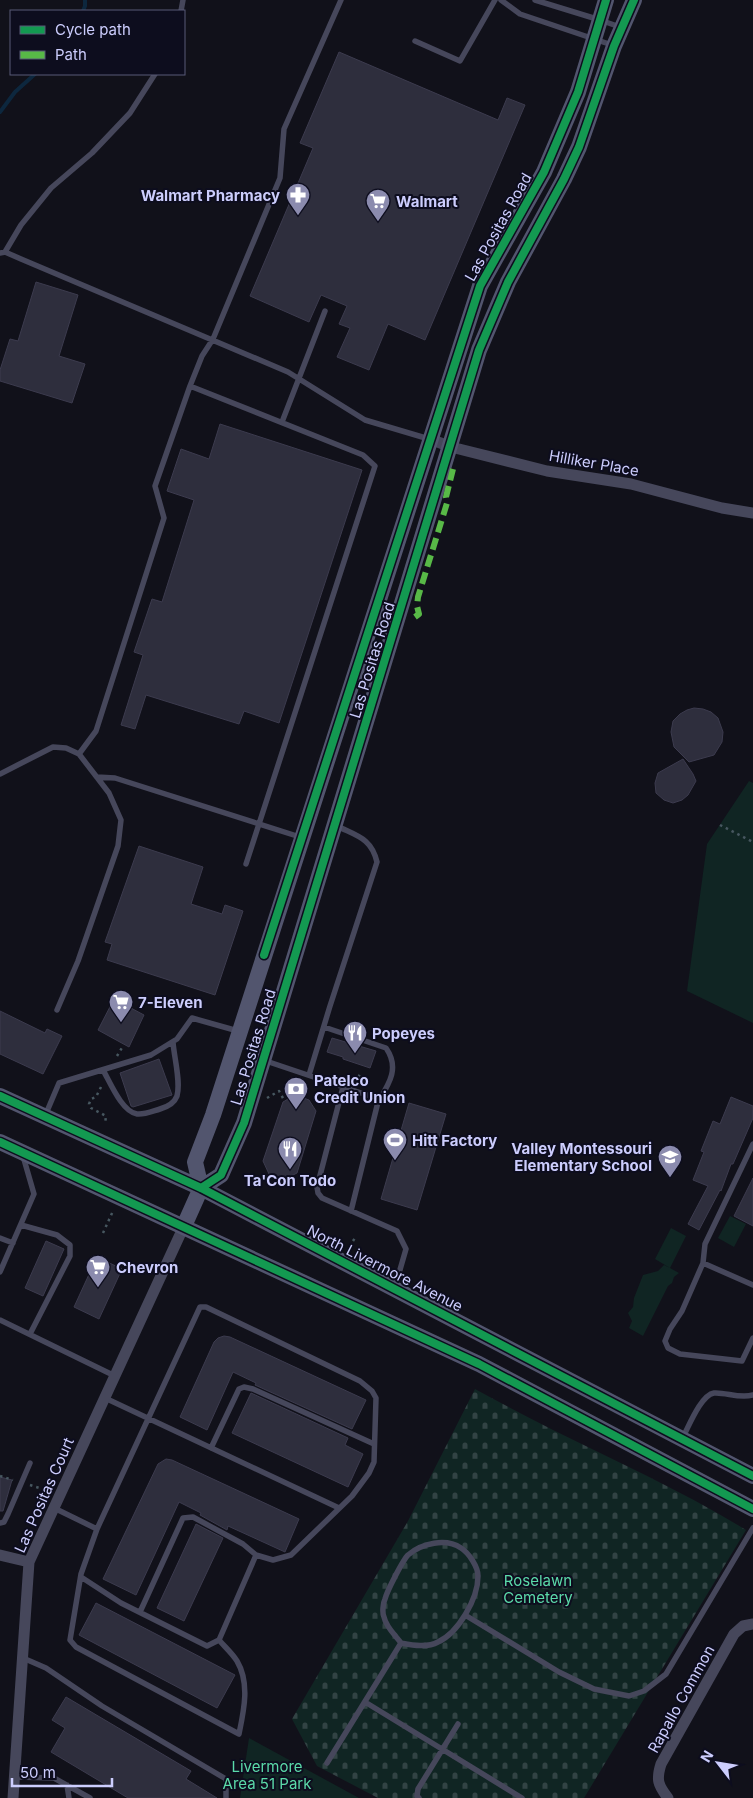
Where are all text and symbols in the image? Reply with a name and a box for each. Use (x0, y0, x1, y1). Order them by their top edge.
legend (10, 10, 185, 75)
text: Cycle path (55, 20, 131, 39)
text: Path (55, 45, 87, 64)
street label: Las Positas Road (460, 170, 536, 284)
pharmacy icon: Walmart Pharmacy (285, 182, 311, 216)
place label: Walmart Pharmacy (141, 186, 280, 205)
supermarket icon: Walmart (365, 188, 391, 222)
place label: Walmart (396, 192, 458, 211)
street label: Hilliker Place (547, 446, 641, 480)
street label: Las Positas Road (345, 599, 399, 721)
street label: Las Positas Road (226, 986, 280, 1108)
supermarket icon: 7-Eleven (108, 989, 134, 1023)
place label: 7-Eleven (138, 993, 203, 1012)
restaurant icon: Popeyes (342, 1020, 368, 1054)
place label: Popeyes (372, 1024, 435, 1043)
place label: Patelco Credit Union (314, 1071, 405, 1107)
bank icon: Patelco Credit Union (283, 1076, 309, 1110)
sports icon: Hitt Factory (382, 1127, 408, 1161)
place label: Hitt Factory (412, 1131, 497, 1150)
restaurant icon: Ta'Con Todo (277, 1136, 303, 1170)
place label: Valley Montessouri Elementary School (511, 1139, 652, 1175)
school or university icon: Valley Montessouri Elementary School (657, 1144, 683, 1178)
place label: Ta'Con Todo (244, 1171, 336, 1190)
street label: North Livermore Avenue (304, 1220, 466, 1316)
supermarket icon: Chevron (85, 1254, 111, 1288)
place label: Chevron (116, 1258, 178, 1277)
street label: Las Positas Court (10, 1434, 78, 1556)
park label: Roselawn Cemetery (503, 1571, 573, 1607)
street label: Rapallo Common (644, 1642, 718, 1756)
north arrow (693, 1738, 743, 1788)
text: N (696, 1747, 716, 1765)
scale bar (12, 1756, 112, 1788)
park label: Livermore Area 51 Park (223, 1757, 312, 1793)
text: 50 m (20, 1763, 56, 1782)

